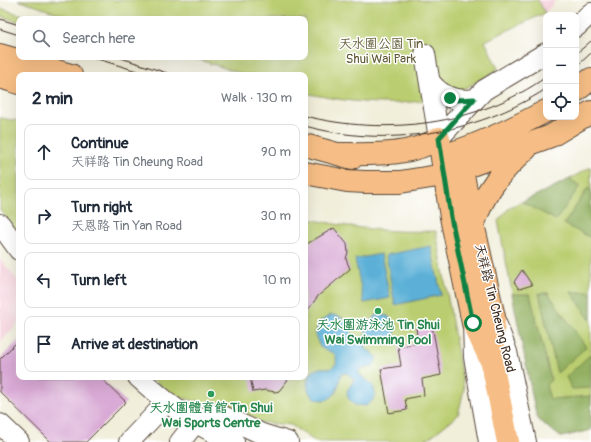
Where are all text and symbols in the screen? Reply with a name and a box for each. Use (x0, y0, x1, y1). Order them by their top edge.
map controls (543, 12, 579, 120)
button: + (543, 12, 579, 48)
search box (16, 16, 308, 60)
icon: search (30, 27, 52, 49)
text: Search here (62, 29, 135, 48)
park label: 天水圍公園 Tin Shui Wai Park (339, 36, 423, 67)
button: − (543, 48, 579, 84)
button: locate (543, 84, 579, 120)
text: 2 min (32, 88, 73, 109)
route end (441, 89, 459, 107)
text: Walk · 130 m (221, 90, 292, 106)
text: Continue (71, 134, 129, 153)
icon: ahead (33, 141, 55, 163)
text: 90 m (261, 144, 291, 160)
text: 天祥路 Tin Cheung Road (71, 154, 203, 170)
text: Turn right (71, 198, 132, 217)
icon: right (33, 205, 55, 227)
text: 30 m (261, 208, 291, 224)
text: 天恩路 Tin Yan Road (71, 218, 182, 234)
street label: 天祥路 Tin Cheung Road (471, 242, 519, 374)
icon: left (33, 269, 55, 291)
text: Turn left (71, 271, 127, 290)
text: 10 m (263, 272, 291, 288)
marker: 天水圍游泳池 Tin Shui Wai Swimming Pool (373, 306, 383, 316)
route start (464, 314, 482, 332)
place label: 天水圍游泳池 Tin Shui Wai Swimming Pool (317, 317, 440, 348)
icon: arrive (33, 333, 55, 355)
text: Arrive at destination (71, 335, 198, 354)
marker: 天水圍體育館 Tin Shui Wai Sports Centre (206, 389, 216, 399)
place label: 天水圍體育館 Tin Shui Wai Sports Centre (150, 400, 273, 431)

